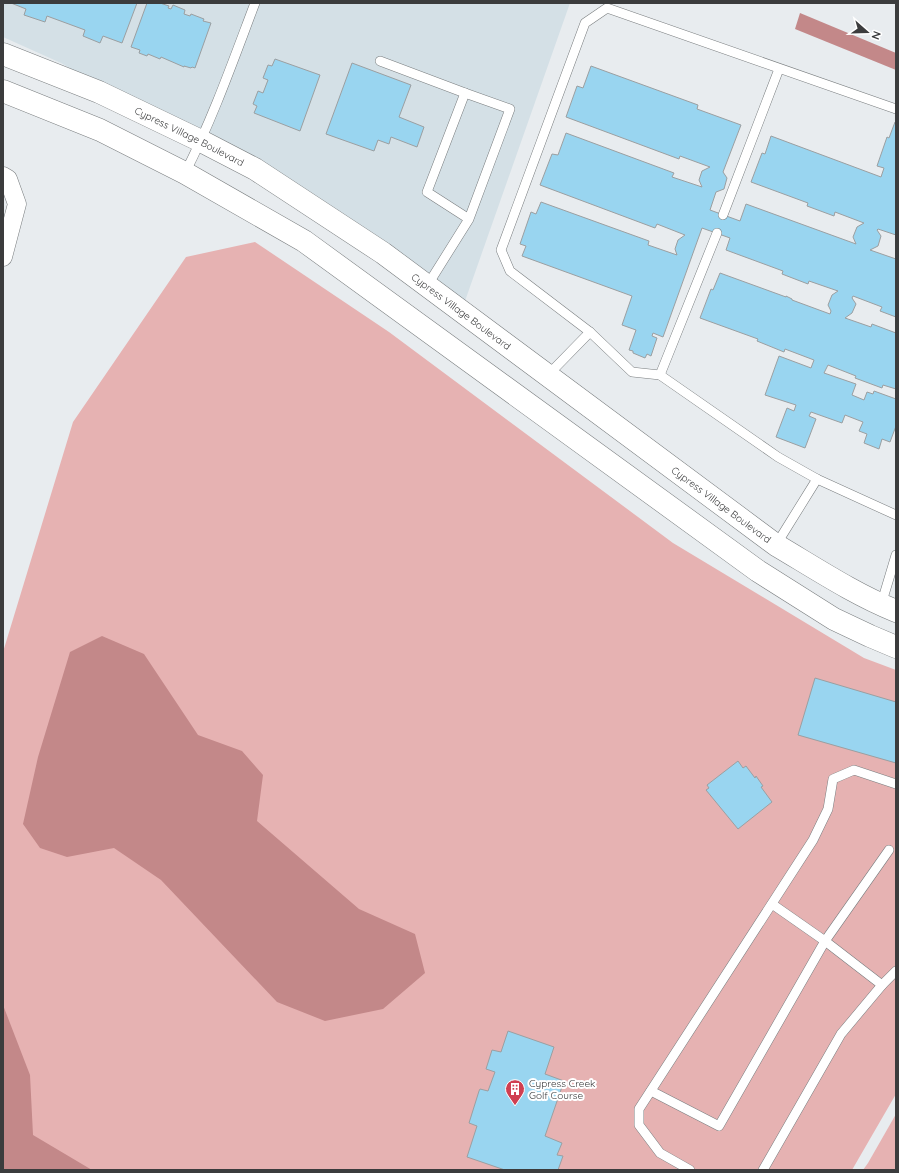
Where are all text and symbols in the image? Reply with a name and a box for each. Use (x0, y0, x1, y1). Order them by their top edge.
north arrow (847, 12, 887, 52)
text: N (868, 29, 884, 42)
street label: Cypress Village Boulevard (133, 104, 247, 169)
street label: Cypress Village Boulevard (409, 270, 514, 352)
street label: Cypress Village Boulevard (669, 463, 774, 546)
place label: Cypress Creek Golf Course (529, 1077, 595, 1102)
building icon: Cypress Creek Golf Course (504, 1078, 526, 1106)

